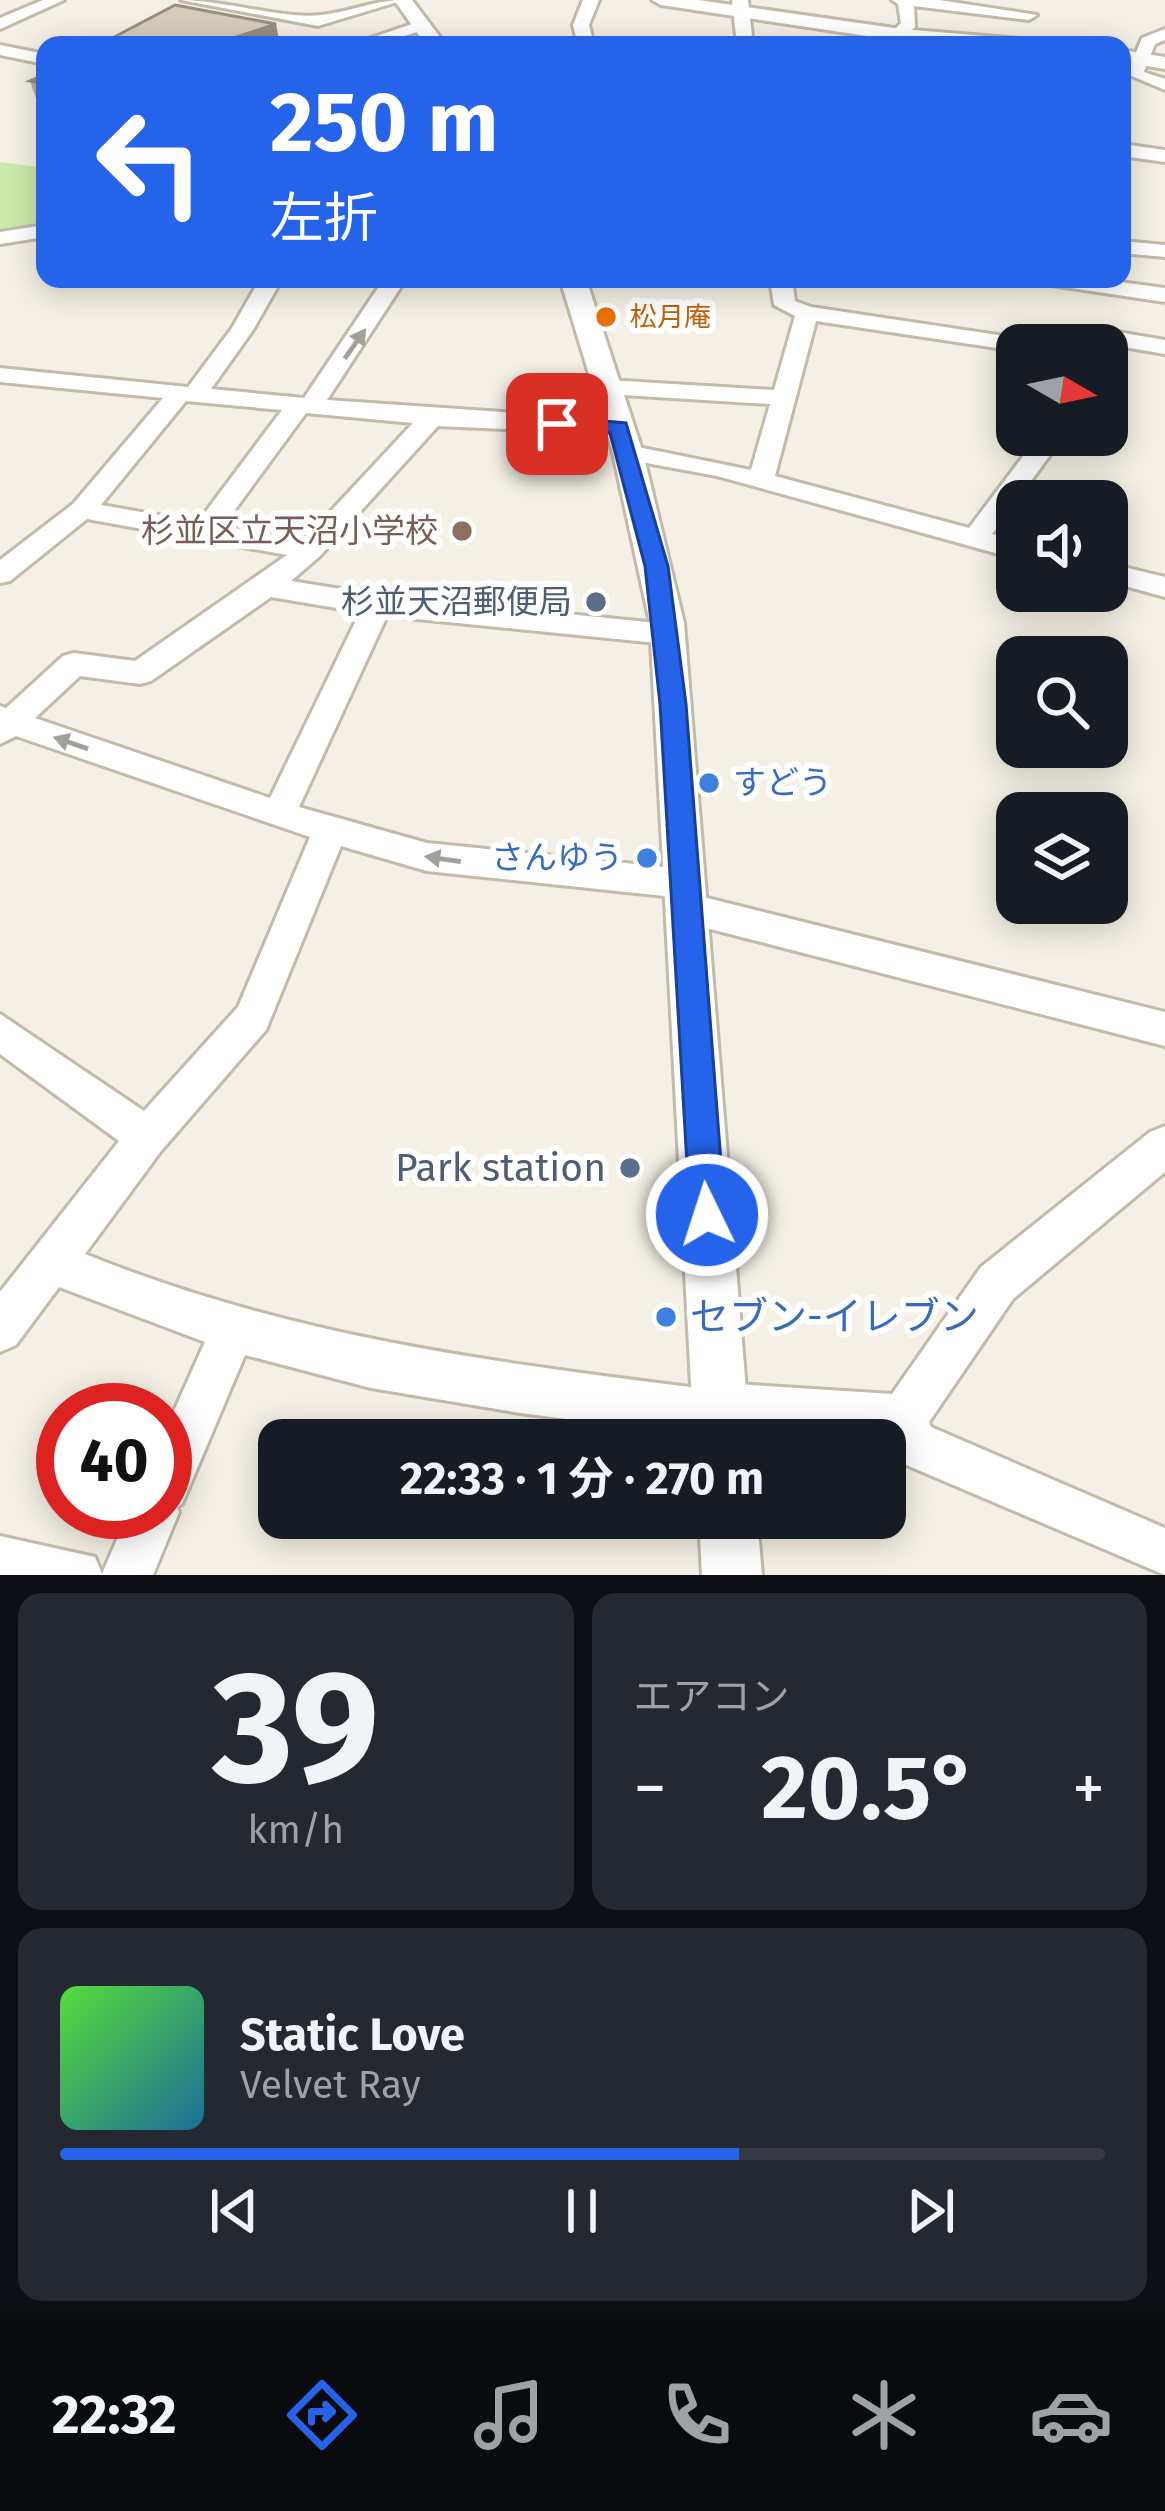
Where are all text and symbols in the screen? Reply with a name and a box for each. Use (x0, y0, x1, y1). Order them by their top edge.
text: 250 m (270, 72, 498, 173)
icon: left (72, 84, 228, 240)
text: 左折 (270, 187, 378, 251)
place label: 松月庵 (630, 301, 711, 333)
marker: 松月庵 (593, 304, 619, 330)
north arrow (996, 324, 1128, 456)
map controls (996, 324, 1128, 924)
one-way arrow (343, 328, 366, 360)
pin (506, 373, 608, 475)
icon: arrive (524, 391, 590, 457)
button: sound (996, 480, 1128, 612)
place label: 杉並区立天沼小学校 (141, 511, 438, 551)
marker: 杉並区立天沼小学校 (449, 518, 475, 544)
place label: 杉並天沼郵便局 (341, 582, 572, 622)
marker: 杉並天沼郵便局 (583, 589, 609, 615)
button: search (996, 636, 1128, 768)
one-way arrow (53, 732, 89, 751)
place label: すどう (733, 763, 832, 803)
marker: すどう (696, 770, 722, 796)
button: layers (996, 792, 1128, 924)
place label: さんゆう (491, 838, 623, 878)
marker: さんゆう (634, 845, 660, 871)
one-way arrow (424, 849, 461, 868)
place label: Park station (395, 1145, 606, 1191)
position arrow (644, 1152, 770, 1278)
marker: Park station (617, 1155, 643, 1181)
place label: セブン-イレブン (690, 1294, 979, 1340)
marker: セブン-イレブン (653, 1304, 679, 1330)
speed limit sign: 40 (36, 1383, 192, 1539)
text: 22:33 · 1 分 · 270 m (400, 1452, 764, 1506)
text: 39 (212, 1635, 379, 1822)
text: エアコン (634, 1674, 790, 1720)
text: 20.5° (761, 1734, 977, 1842)
text: − (634, 1749, 667, 1828)
text: + (1072, 1749, 1105, 1828)
text: km/h (247, 1807, 344, 1853)
text: Static Love (240, 2008, 465, 2062)
text: Velvet Ray (240, 2062, 421, 2108)
icon: previous (201, 2178, 267, 2244)
icon: pause (549, 2178, 615, 2244)
icon: next (898, 2178, 964, 2244)
icon: directions (280, 2373, 364, 2457)
icon: music (467, 2373, 551, 2457)
icon: phone (655, 2373, 739, 2457)
icon: climate (842, 2373, 926, 2457)
icon: car (1029, 2373, 1113, 2457)
text: 22:32 (52, 2383, 177, 2447)

